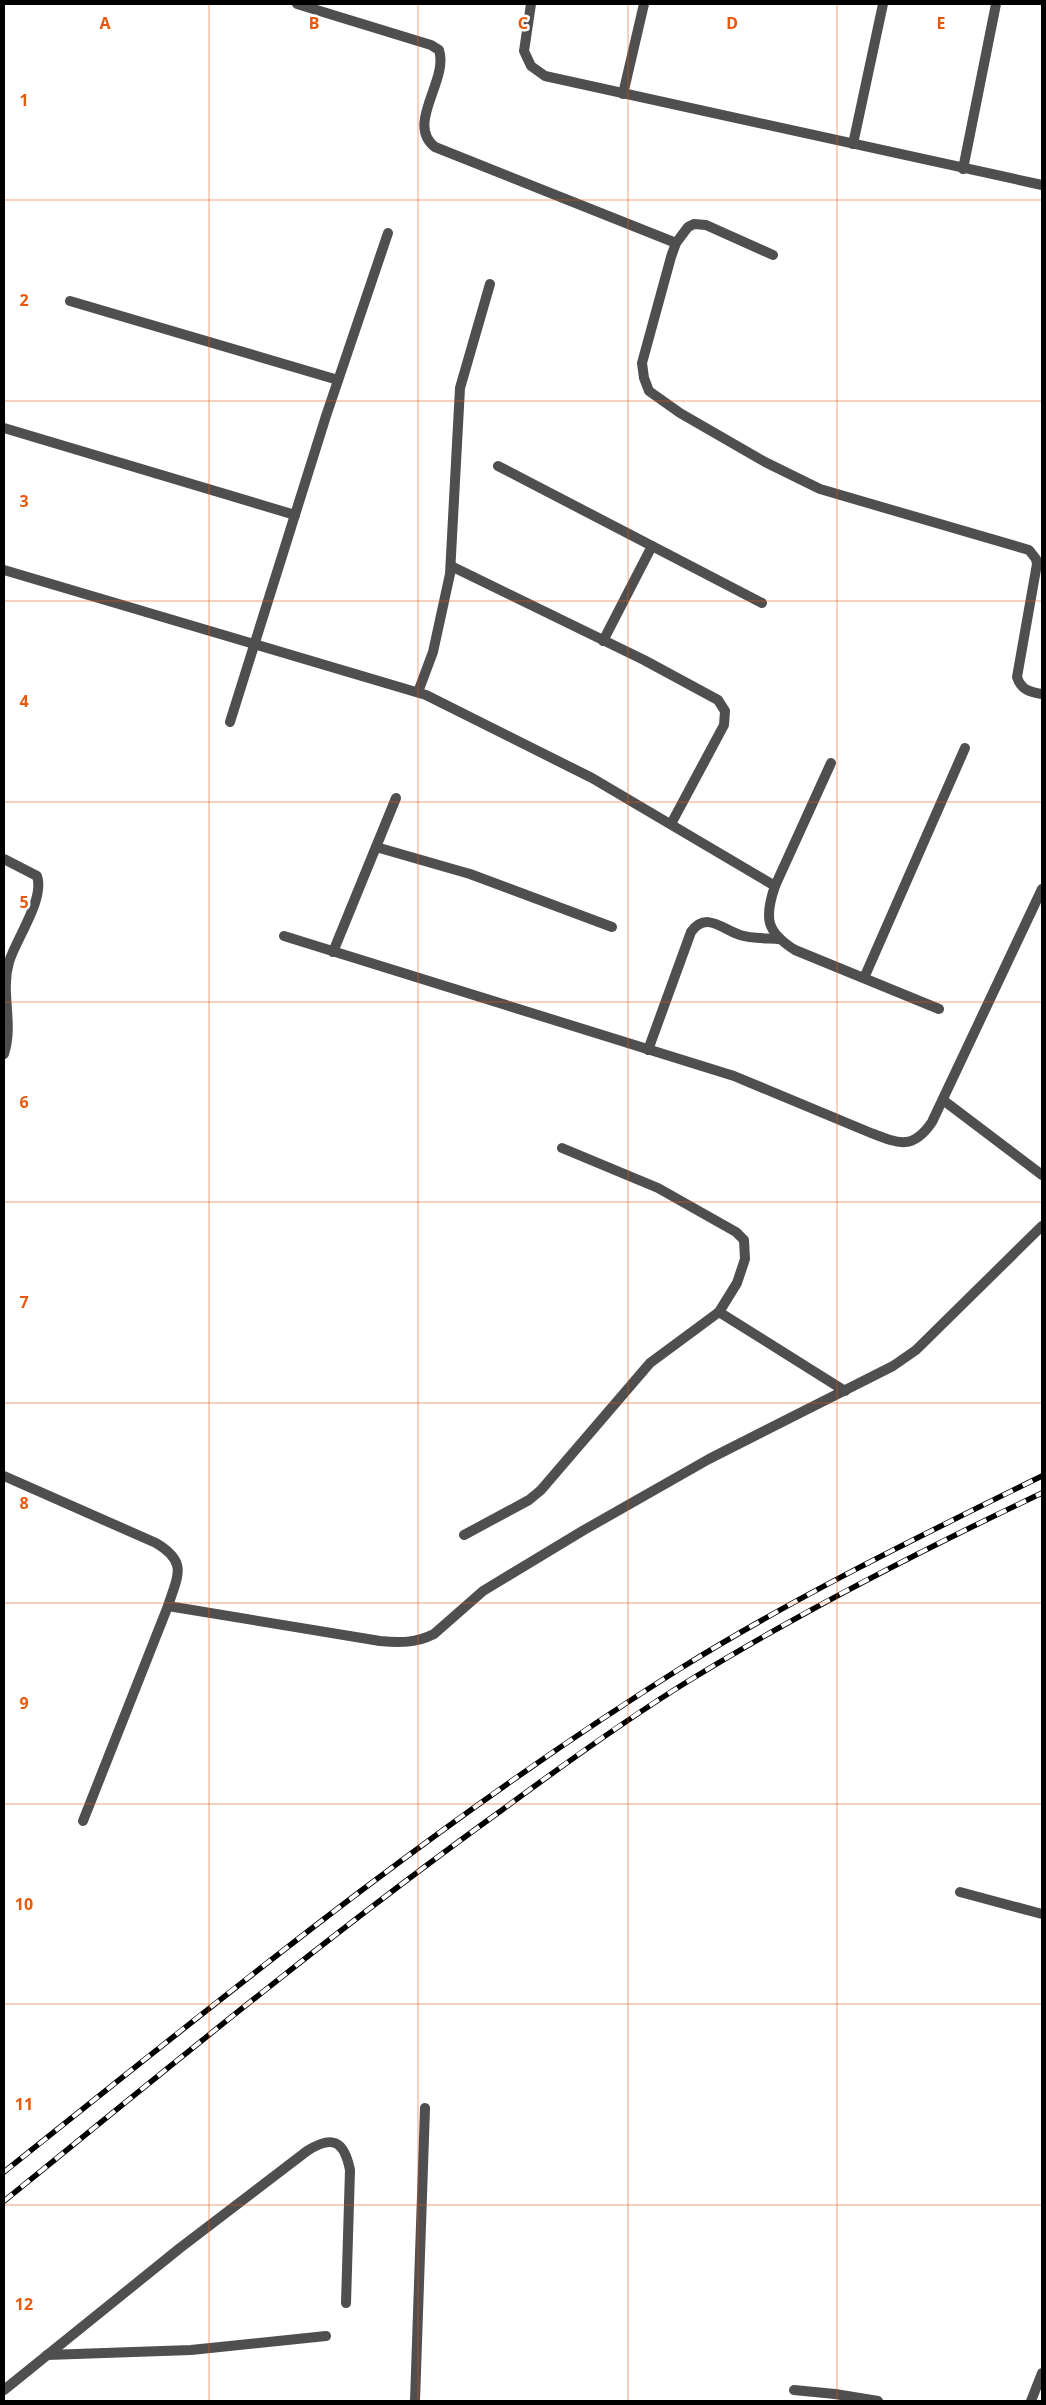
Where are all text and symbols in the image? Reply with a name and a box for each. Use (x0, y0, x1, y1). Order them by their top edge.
text: A (99, 12, 111, 34)
text: B (309, 12, 319, 34)
text: C (518, 12, 528, 34)
text: D (726, 12, 738, 34)
text: E (937, 12, 946, 34)
text: 1 (19, 89, 29, 111)
text: 2 (19, 289, 29, 311)
text: 3 (19, 490, 29, 512)
text: 4 (19, 690, 29, 712)
text: 5 (19, 891, 29, 913)
text: 6 (19, 1091, 29, 1113)
text: 7 (19, 1291, 29, 1313)
text: 8 (19, 1492, 29, 1514)
text: 9 (19, 1692, 29, 1714)
text: 10 (15, 1893, 33, 1915)
text: 11 (15, 2093, 33, 2115)
text: 12 (15, 2293, 33, 2315)

